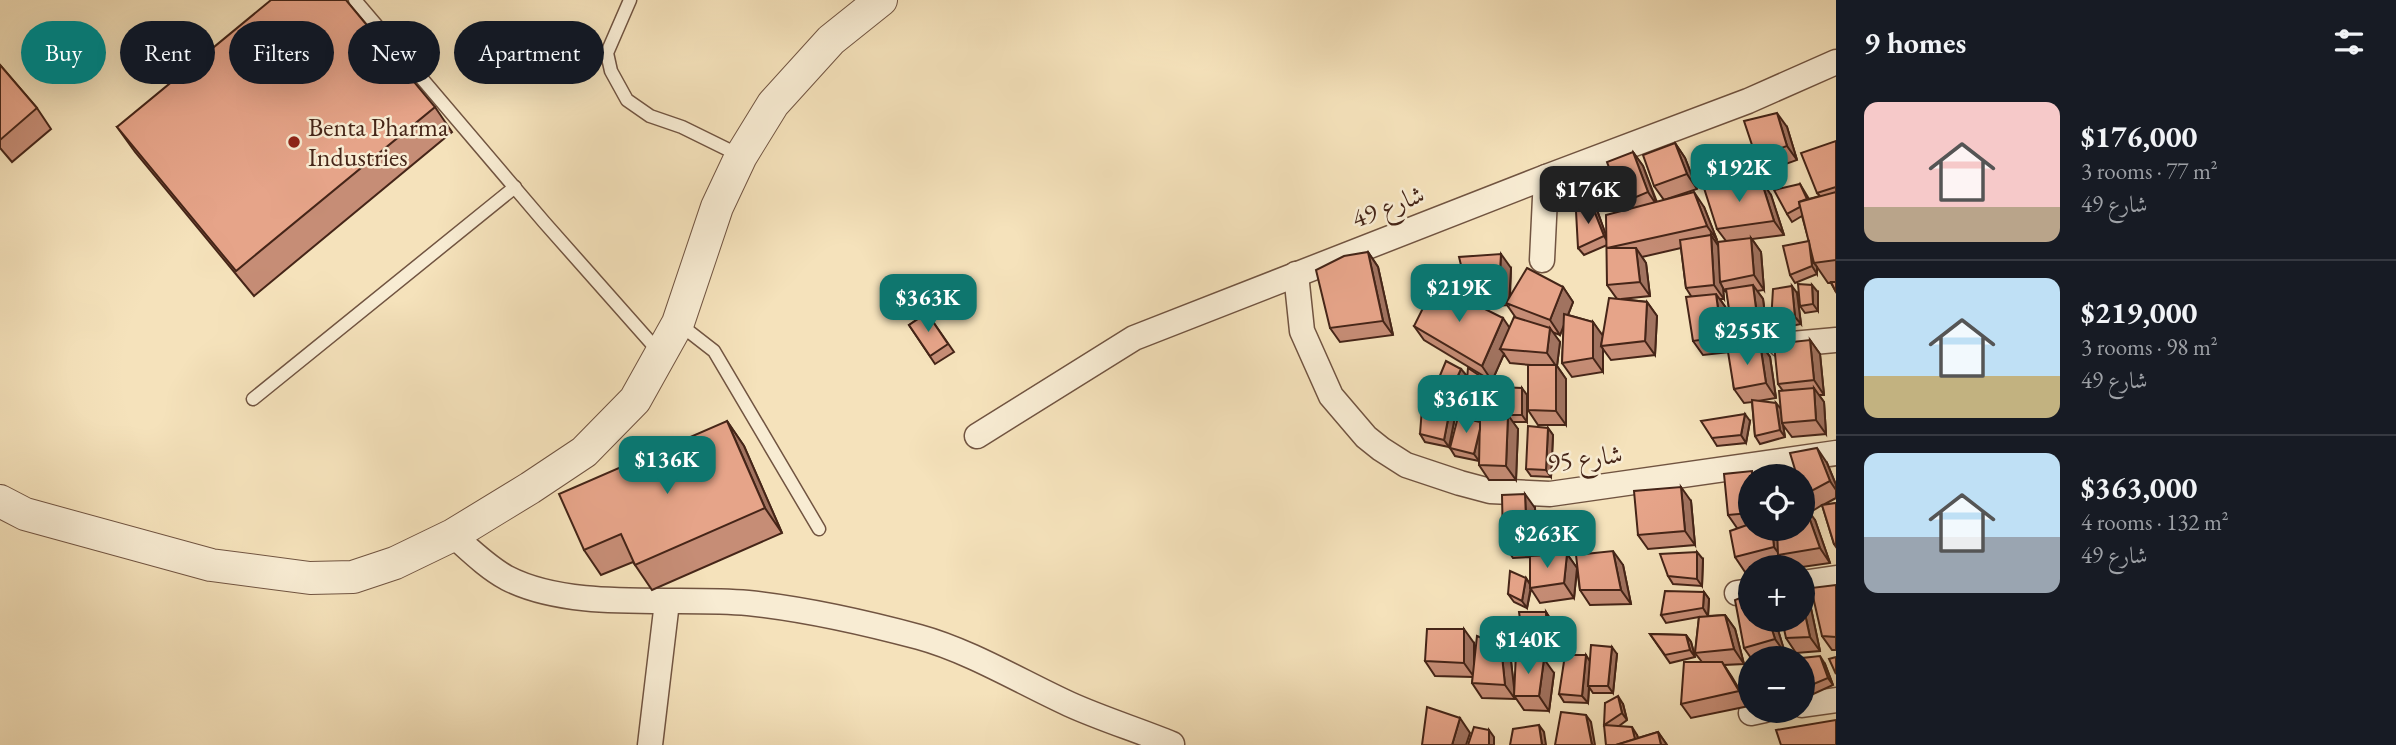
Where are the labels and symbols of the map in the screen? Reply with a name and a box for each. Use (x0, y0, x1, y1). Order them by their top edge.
place label: Benta Pharma Industries (308, 110, 449, 174)
marker: Benta Pharma Industries (286, 134, 302, 150)
pin: $192K (1690, 144, 1788, 204)
pin: $176K (1539, 166, 1637, 226)
street label: شارع 49 (1347, 177, 1431, 240)
pin: $219K (1410, 264, 1508, 324)
pin: $363K (879, 274, 977, 334)
pin: $255K (1698, 308, 1796, 367)
pin: $361K (1417, 376, 1515, 435)
pin: $136K (618, 436, 716, 496)
street label: شارع 95 (1546, 437, 1625, 484)
pin: $263K (1498, 510, 1596, 570)
pin: $140K (1479, 616, 1577, 676)

